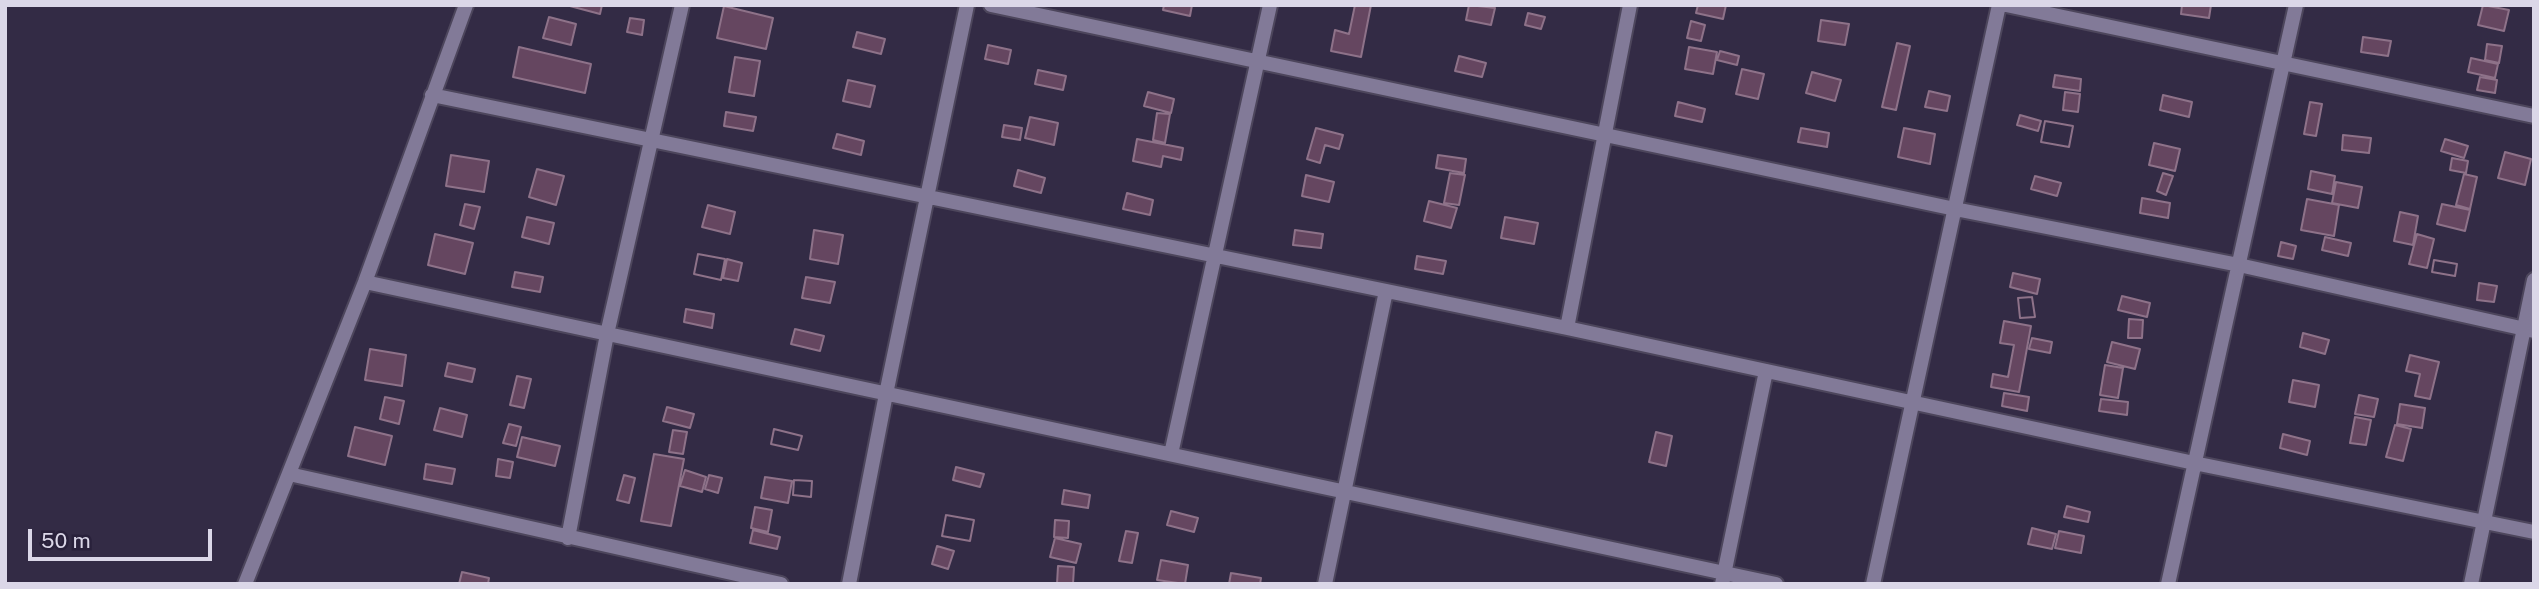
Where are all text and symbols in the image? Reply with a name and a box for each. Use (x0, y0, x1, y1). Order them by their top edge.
scale bar (32, 516, 215, 560)
text: 50 m (41, 528, 91, 553)

